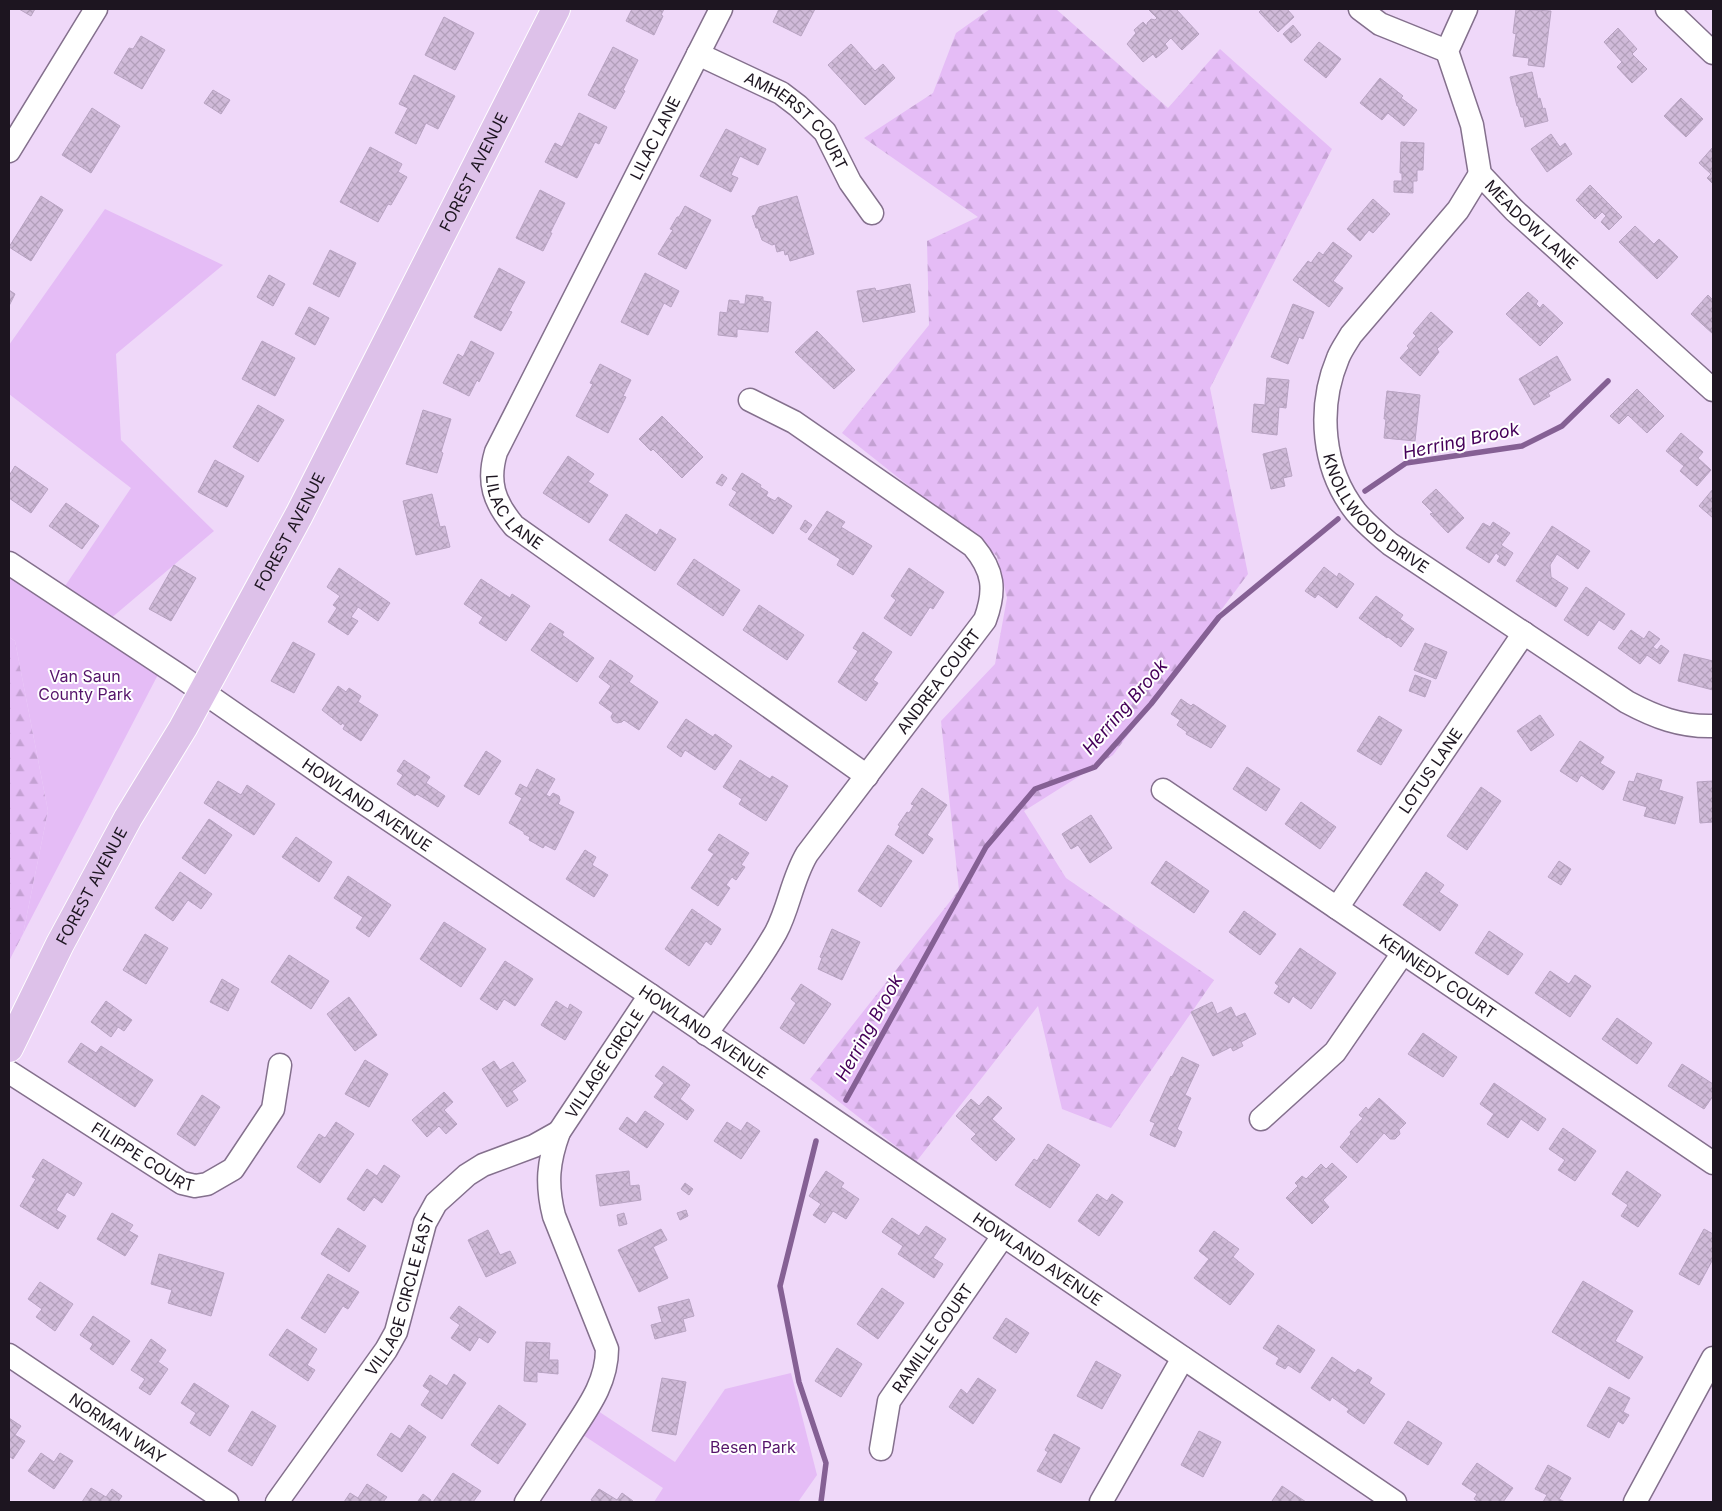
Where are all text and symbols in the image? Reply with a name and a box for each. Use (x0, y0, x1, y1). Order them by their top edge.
street label: AMHERST COURT (741, 67, 852, 173)
street label: LILAC LANE (625, 93, 685, 183)
street label: FOREST AVENUE (435, 109, 512, 235)
street label: MEADOW LANE (1481, 176, 1582, 273)
water label: Herring Brook (1401, 418, 1522, 463)
street label: KNOLLWOOD DRIVE (1319, 451, 1433, 577)
street label: FOREST AVENUE (250, 469, 329, 594)
street label: LILAC LANE (482, 474, 547, 553)
street label: ANDREA COURT (892, 625, 985, 738)
water label: Herring Brook (1078, 654, 1172, 758)
park label: Van Saun County Park (38, 666, 132, 704)
street label: LOTUS LANE (1394, 724, 1466, 817)
street label: HOWLAND AVENUE (298, 754, 436, 856)
street label: FOREST AVENUE (52, 823, 131, 948)
street label: KENNEDY COURT (1375, 930, 1500, 1023)
water label: Herring Brook (831, 970, 907, 1085)
street label: HOWLAND AVENUE (635, 980, 772, 1083)
street label: VILLAGE CIRCLE (561, 1006, 648, 1122)
street label: FILIPPE COURT (88, 1118, 196, 1196)
street label: HOWLAND AVENUE (969, 1208, 1106, 1310)
street label: VILLAGE CIRCLE EAST (361, 1210, 438, 1380)
street label: RAMILLE COURT (888, 1280, 977, 1397)
street label: NORMAN WAY (65, 1389, 170, 1468)
park label: Besen Park (710, 1437, 796, 1457)

